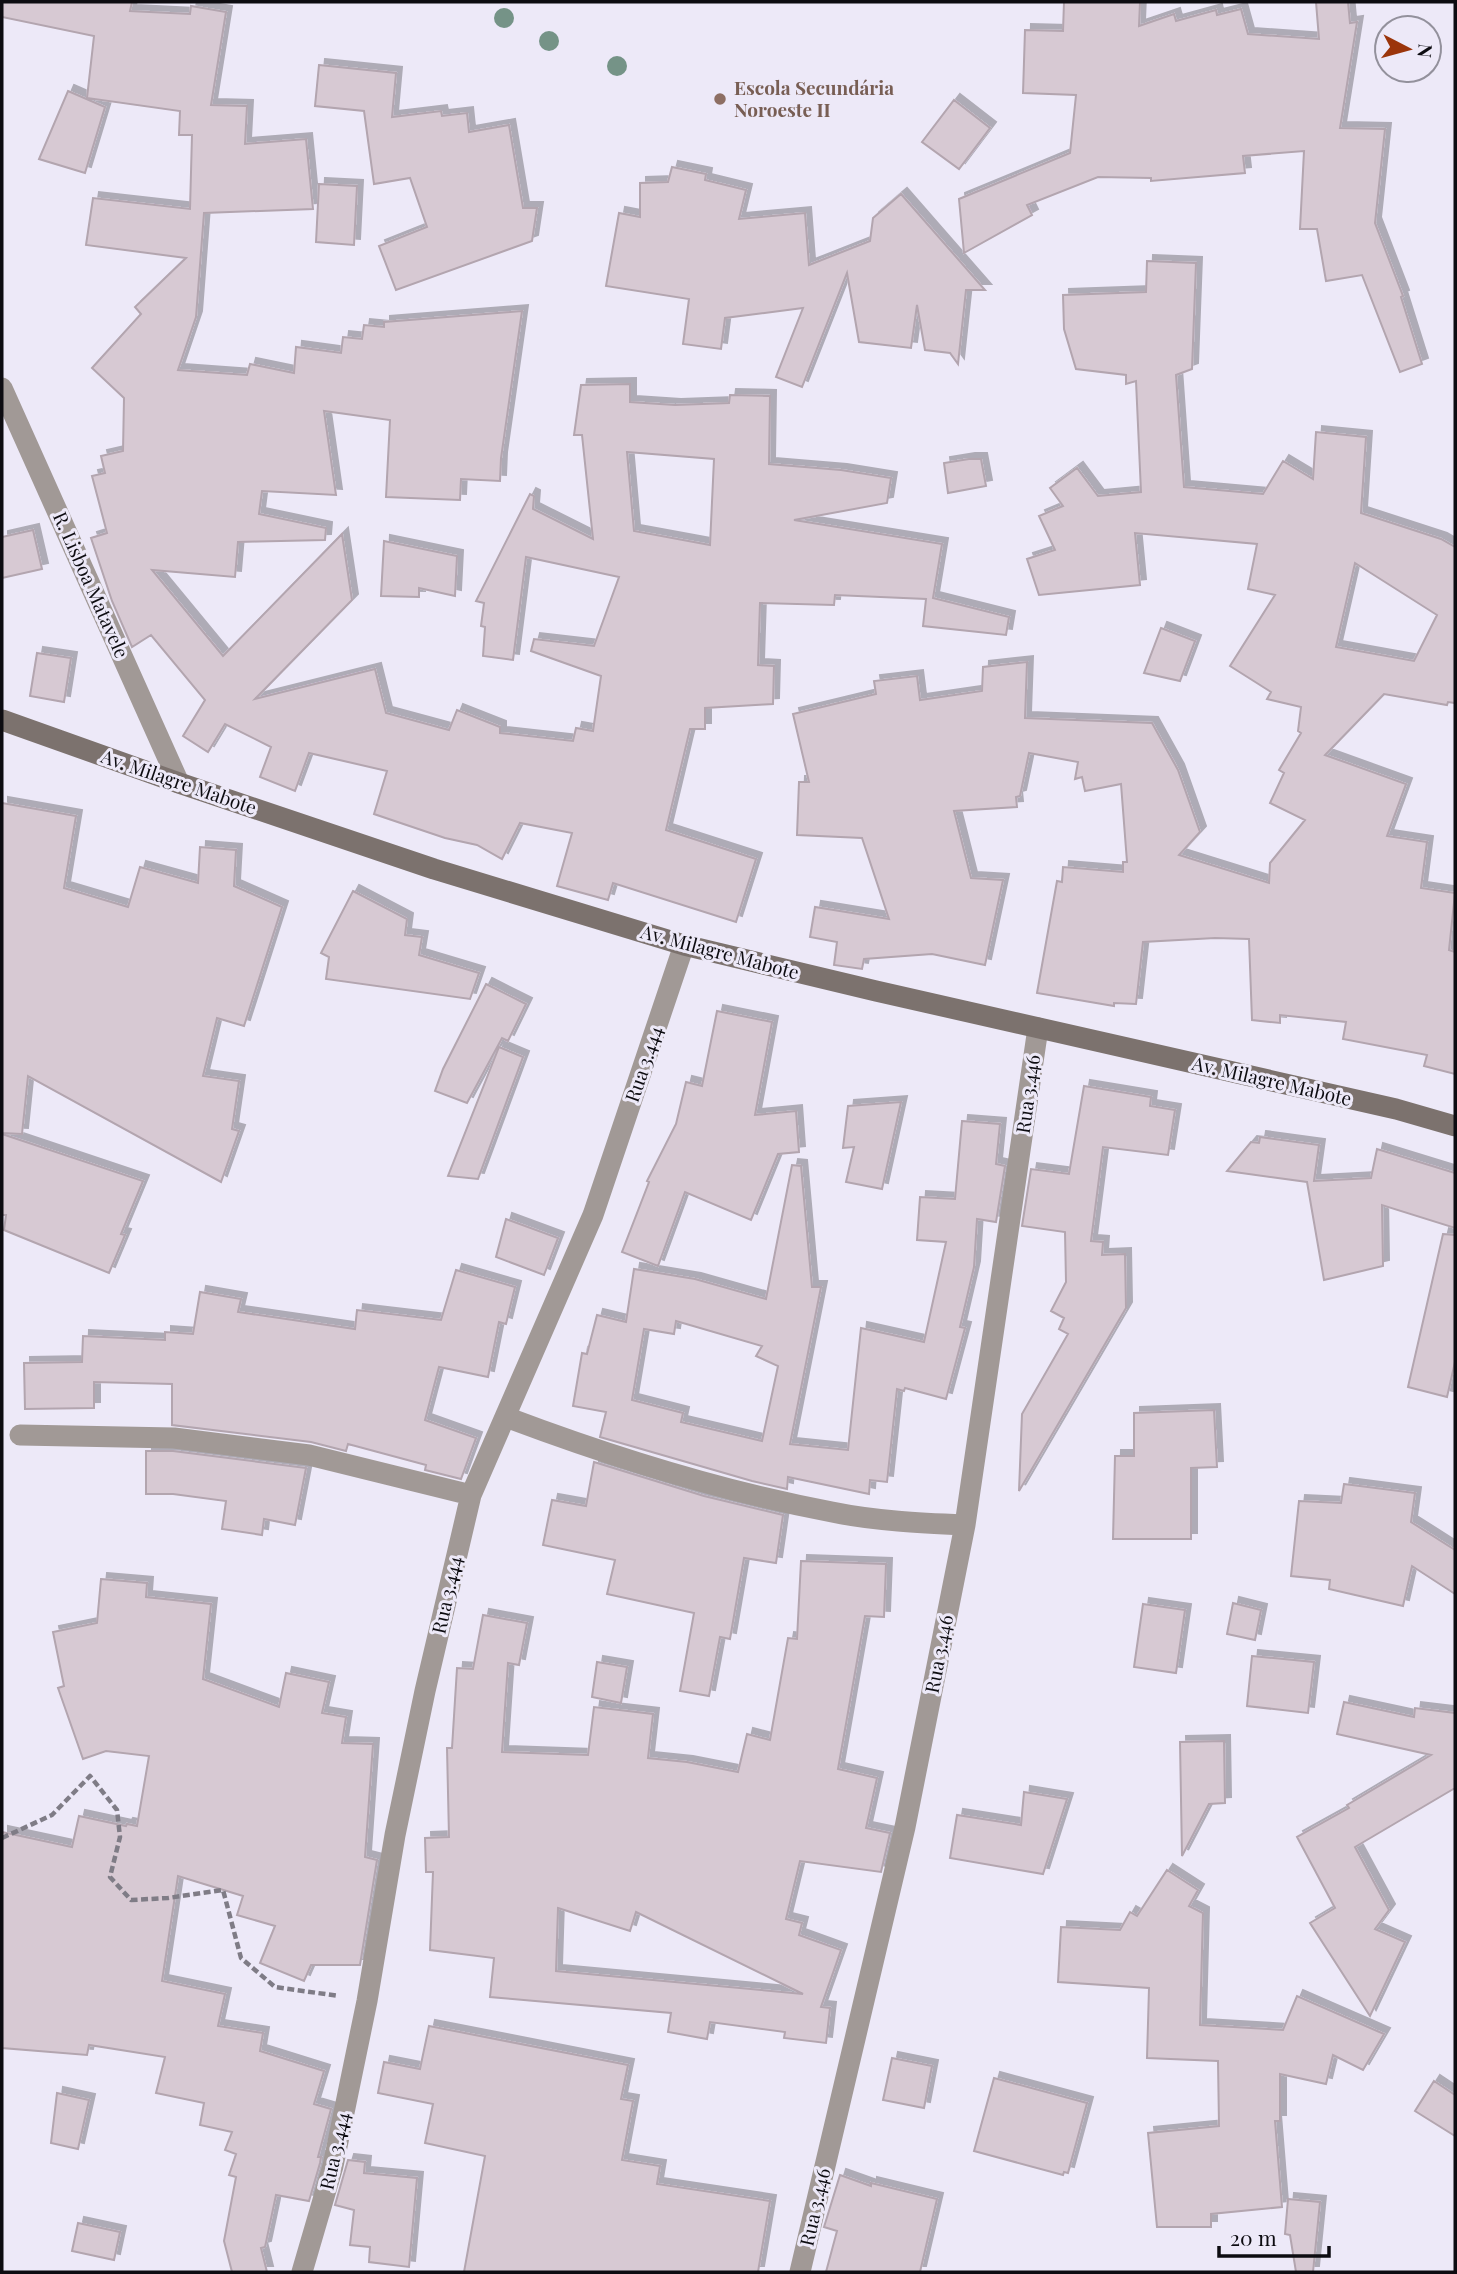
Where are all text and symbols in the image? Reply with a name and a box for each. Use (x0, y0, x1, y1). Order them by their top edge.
north arrow (1373, 14, 1443, 84)
text: N (1412, 43, 1440, 59)
place label: Escola Secundária Noroeste II (734, 74, 894, 122)
marker: Escola Secundária Noroeste II (712, 91, 728, 107)
street label: R. Lisboa Matavele (48, 507, 136, 662)
street label: Av. Milagre Mabote (97, 742, 261, 820)
street label: Av. Milagre Mabote (637, 917, 802, 985)
street label: Rua 3.444 (618, 1022, 668, 1105)
street label: Av. Milagre Mabote (1189, 1049, 1354, 1111)
street label: Rua 3.446 (1009, 1053, 1045, 1135)
street label: Rua 3.444 (424, 1553, 468, 1636)
street label: Rua 3.446 (918, 1612, 958, 1695)
street label: Rua 3.444 (312, 2109, 356, 2192)
street label: Rua 3.446 (792, 2165, 836, 2248)
scale bar (1219, 2214, 1329, 2258)
text: 20 m (1230, 2223, 1277, 2251)

